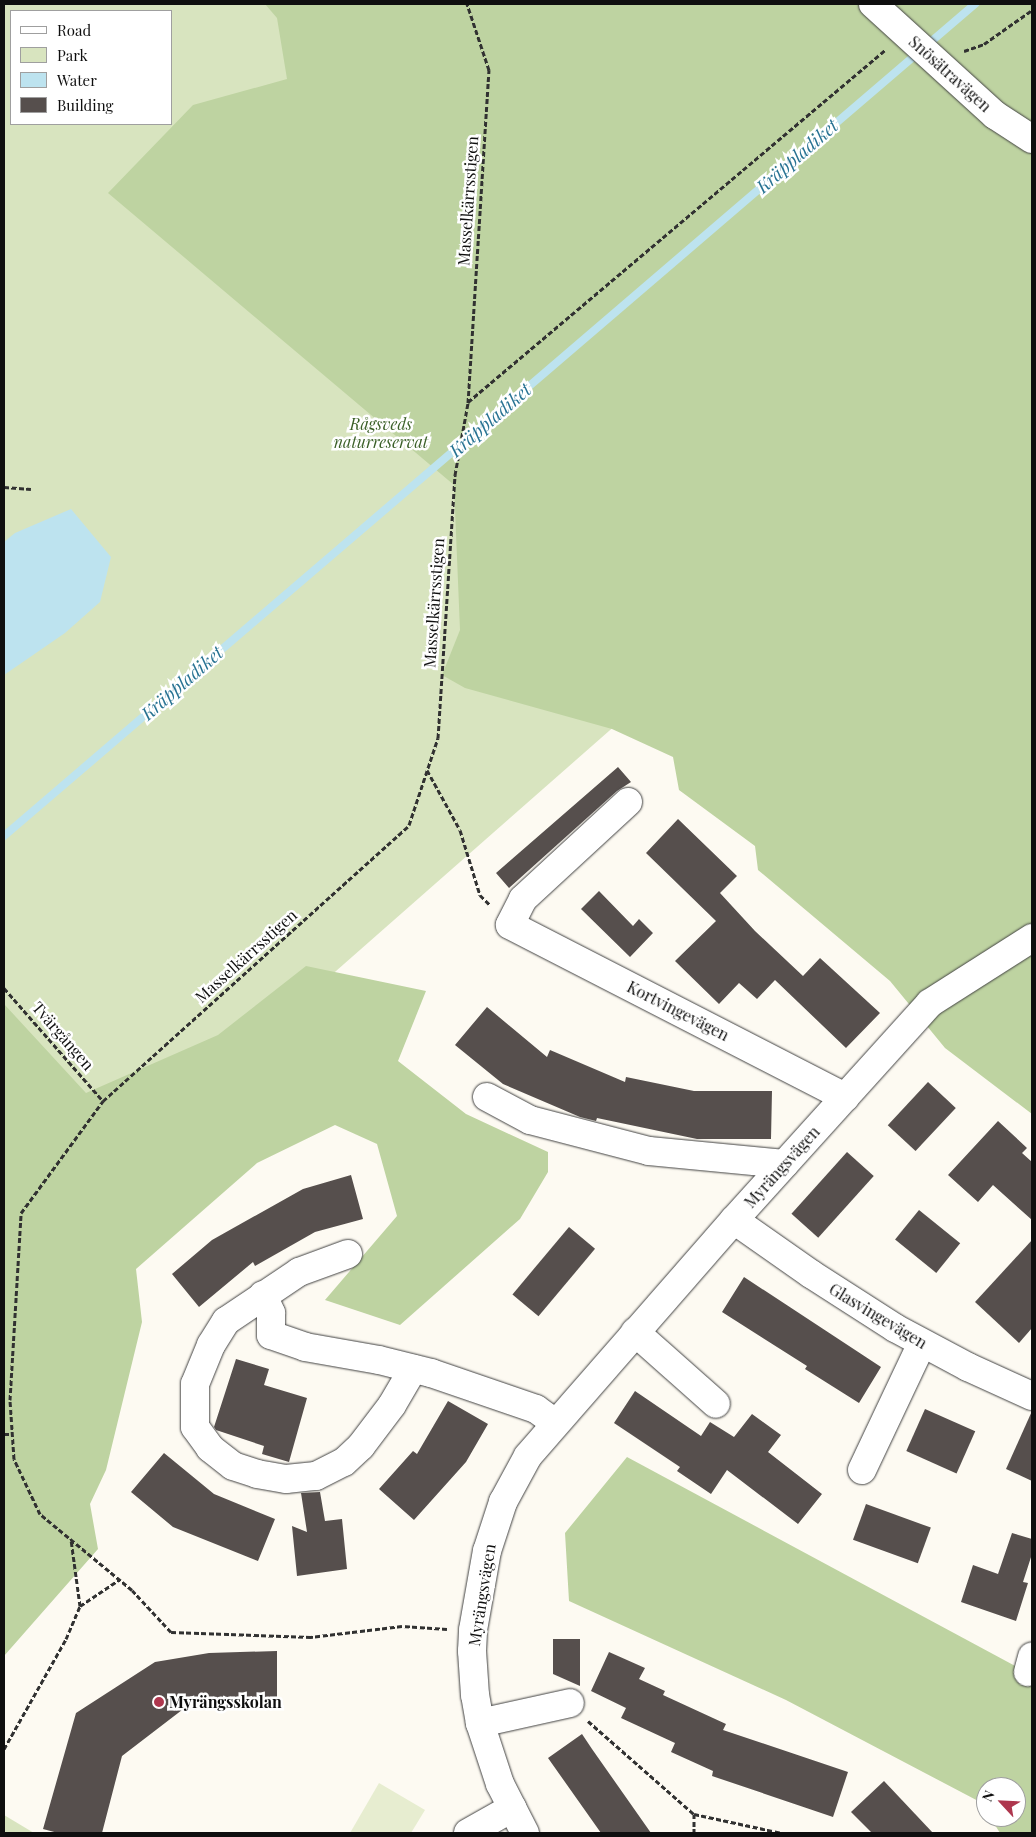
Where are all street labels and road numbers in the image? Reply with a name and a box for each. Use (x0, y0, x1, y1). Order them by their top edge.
street label: Snösätravägen (905, 32, 995, 116)
street label: Masselkärrsstigen (454, 135, 482, 267)
street label: Masselkärrsstigen (420, 537, 448, 669)
street label: Masselkärrsstigen (191, 905, 301, 1007)
street label: Kortvingevägen (624, 977, 732, 1045)
street label: Tvärgången (28, 998, 98, 1074)
street label: Myrängsvägen (740, 1122, 824, 1212)
street label: Glasvingevägen (826, 1279, 930, 1353)
street label: Myrängsvägen (464, 1542, 500, 1648)

